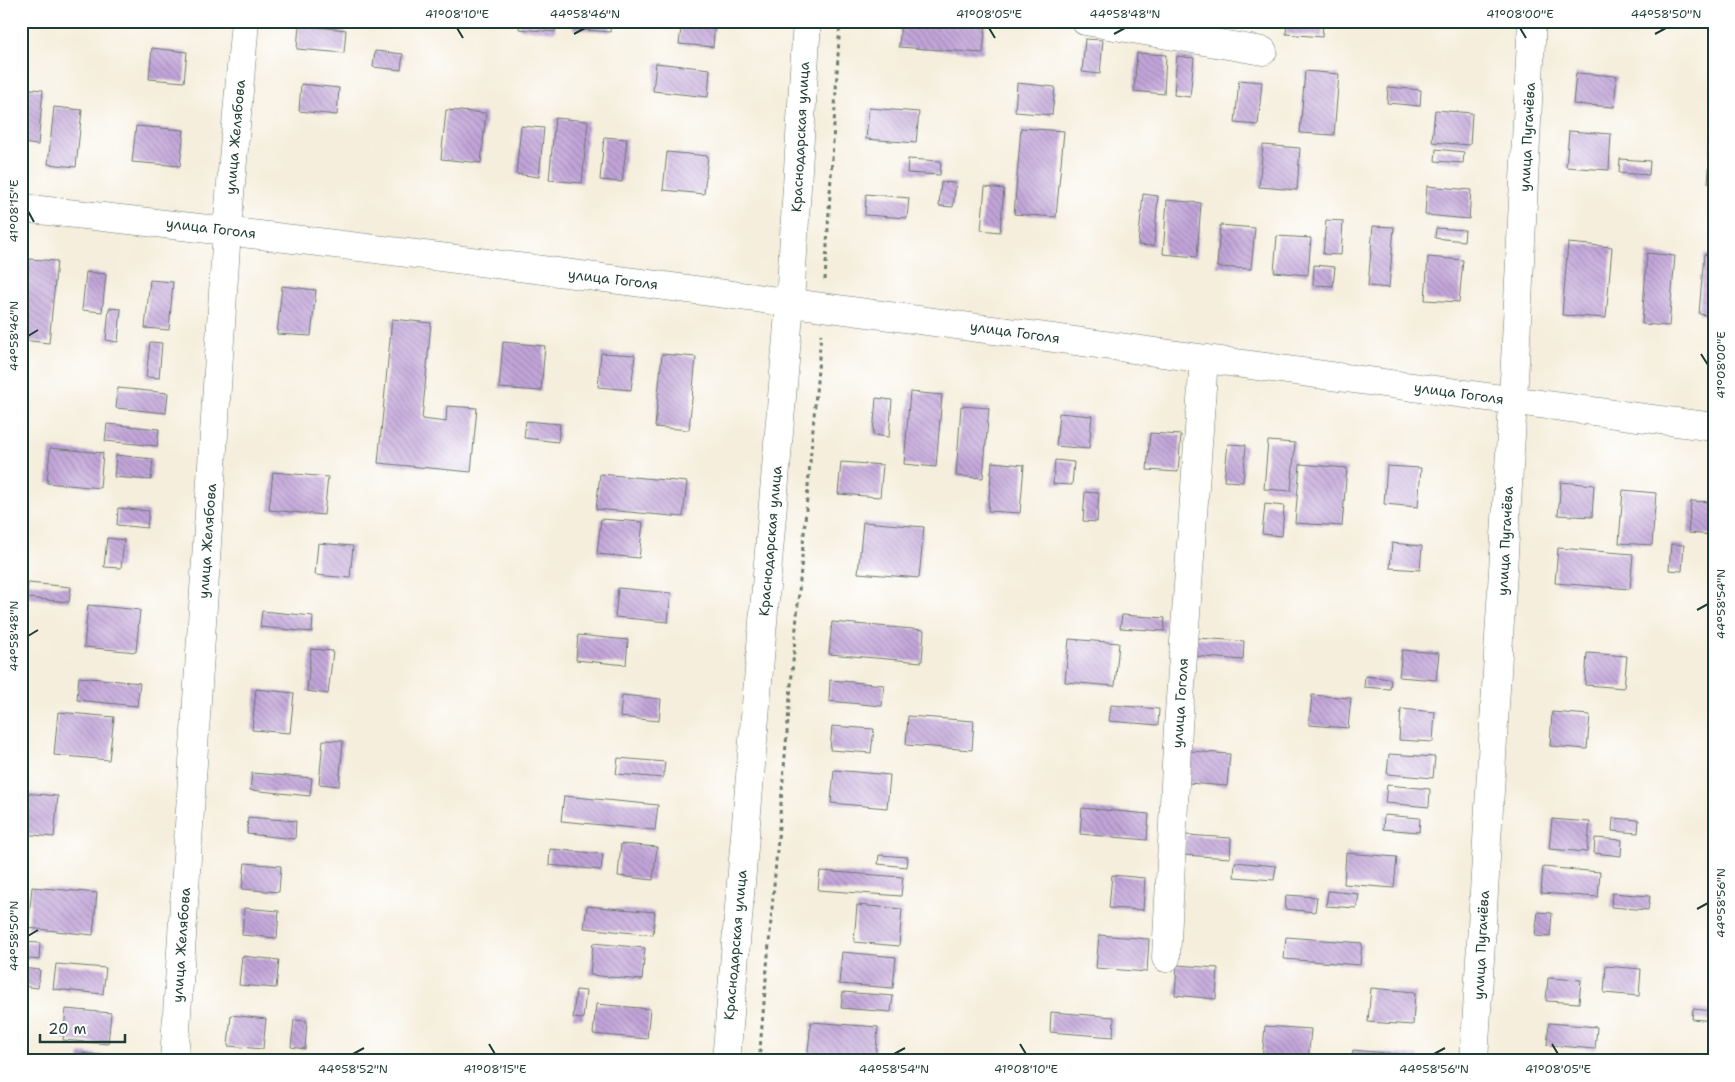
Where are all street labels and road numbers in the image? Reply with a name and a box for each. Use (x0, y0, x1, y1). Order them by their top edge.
street label: Краснодарская улица (787, 61, 813, 213)
street label: улица Желябова (221, 78, 249, 195)
street label: улица Пугачёва (1515, 82, 1539, 192)
street label: улица Гоголя (165, 214, 257, 242)
street label: улица Гоголя (567, 265, 659, 293)
street label: улица Гоголя (969, 317, 1061, 347)
street label: улица Гоголя (1413, 378, 1505, 408)
street label: Краснодарская улица (754, 465, 786, 617)
street label: улица Желябова (194, 483, 220, 599)
street label: улица Пугачёва (1493, 486, 1517, 596)
street label: улица Гоголя (1168, 657, 1192, 749)
street label: Краснодарская улица (719, 869, 751, 1021)
street label: улица Желябова (168, 887, 194, 1003)
street label: улица Пугачёва (1469, 890, 1493, 1000)

